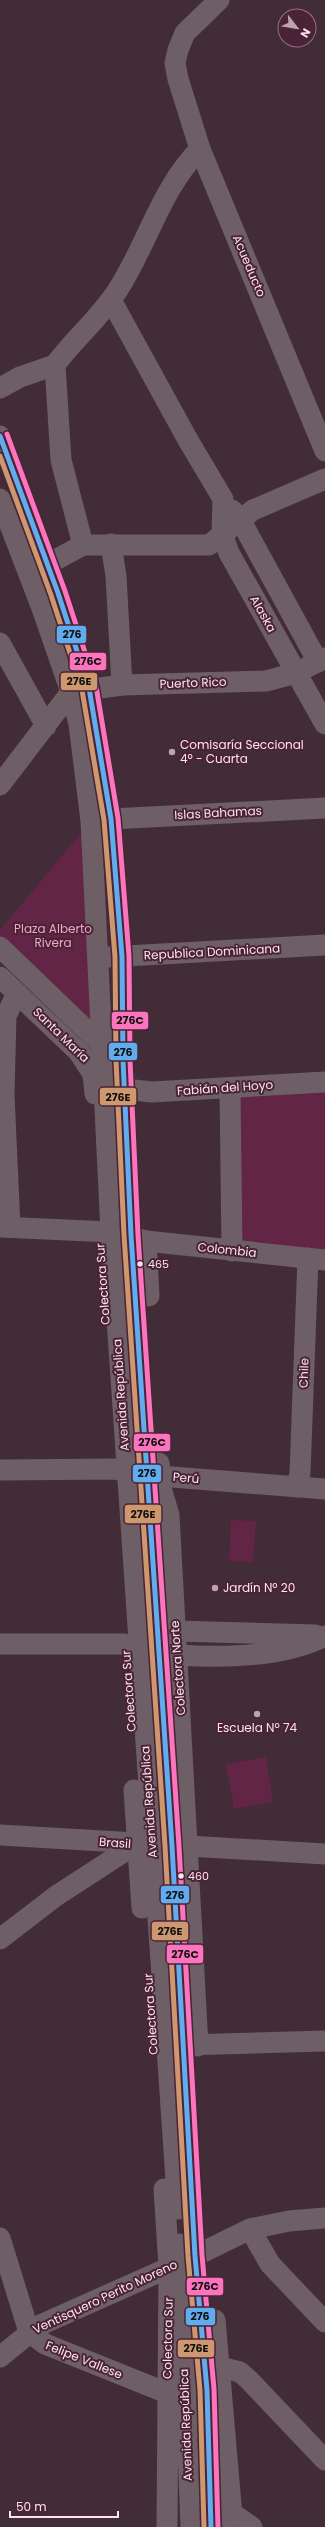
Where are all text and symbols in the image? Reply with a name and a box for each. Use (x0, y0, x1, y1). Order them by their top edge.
north arrow (277, 8, 317, 48)
text: N (297, 25, 315, 41)
street label: Acueducto (229, 232, 270, 300)
street label: Alaska (246, 592, 280, 635)
line badge: 276 (56, 625, 87, 644)
text: 276 (62, 626, 82, 642)
line badge: 276C (69, 652, 107, 671)
text: 276C (74, 653, 102, 669)
line badge: 276E (60, 672, 98, 691)
text: 276E (66, 673, 92, 689)
street label: Puerto Rico (159, 673, 227, 692)
place label: Comisaría Seccional 4º - Cuarta (180, 736, 304, 767)
marker: Comisaría Seccional 4º - Cuarta (167, 747, 177, 757)
street label: Islas Bahamas (174, 802, 262, 823)
park label: Plaza Alberto Rivera (14, 920, 92, 951)
street label: Republica Dominicana (143, 939, 281, 964)
street label: Santa María (29, 1003, 93, 1066)
line badge: 276C (111, 1011, 149, 1030)
text: 276C (116, 1012, 144, 1028)
line badge: 276 (108, 1042, 138, 1061)
text: 276 (113, 1044, 133, 1060)
street label: Fabián del Hoyo (176, 1076, 274, 1099)
line badge: 276E (99, 1087, 137, 1106)
text: 276E (105, 1089, 131, 1105)
street label: Colombia (197, 1238, 257, 1261)
street label: Colectora Sur (91, 1242, 114, 1325)
place label: 465 (148, 1256, 169, 1272)
marker: 465 (135, 1259, 145, 1269)
street label: Avenida República (108, 1338, 133, 1452)
street label: Chile (294, 1358, 313, 1388)
line badge: 276C (133, 1433, 171, 1452)
text: 276C (138, 1434, 166, 1450)
line badge: 276 (132, 1464, 162, 1483)
text: 276 (137, 1465, 157, 1481)
street label: Perú (172, 1468, 200, 1487)
line badge: 276E (124, 1504, 162, 1524)
text: 276E (130, 1506, 156, 1522)
place label: Jardín Nº 20 (223, 1579, 295, 1596)
marker: Jardín Nº 20 (210, 1583, 220, 1593)
street label: Colectora Norte (166, 1620, 189, 1716)
street label: Colectora Sur (117, 1649, 140, 1732)
marker: Escuela Nº 74 (252, 1709, 262, 1719)
place label: Escuela Nº 74 (217, 1719, 297, 1736)
street label: Avenida República (136, 1745, 161, 1859)
street label: Brasil (98, 1833, 132, 1852)
place label: 460 (188, 1868, 209, 1884)
marker: 460 (176, 1871, 186, 1881)
line badge: 276 (160, 1885, 190, 1904)
text: 276 (165, 1887, 185, 1903)
line badge: 276E (151, 1921, 189, 1941)
text: 276E (157, 1923, 183, 1939)
line badge: 276C (166, 1944, 204, 1964)
text: 276C (171, 1946, 199, 1962)
street label: Colectora Sur (139, 1972, 162, 2055)
street label: Ventisquero Perito Moreno (30, 2255, 180, 2338)
line badge: 276C (186, 2277, 224, 2296)
text: 276C (191, 2278, 219, 2294)
street label: Colectora Sur (158, 2297, 177, 2379)
line badge: 276 (185, 2307, 216, 2326)
text: 276 (190, 2308, 210, 2324)
street label: Felipe Vallese (43, 2336, 125, 2383)
line badge: 276E (177, 2339, 215, 2358)
text: 276E (183, 2340, 209, 2356)
street label: Avenida República (175, 2369, 196, 2481)
scale bar (10, 2493, 118, 2519)
text: 50 m (16, 2498, 47, 2515)

